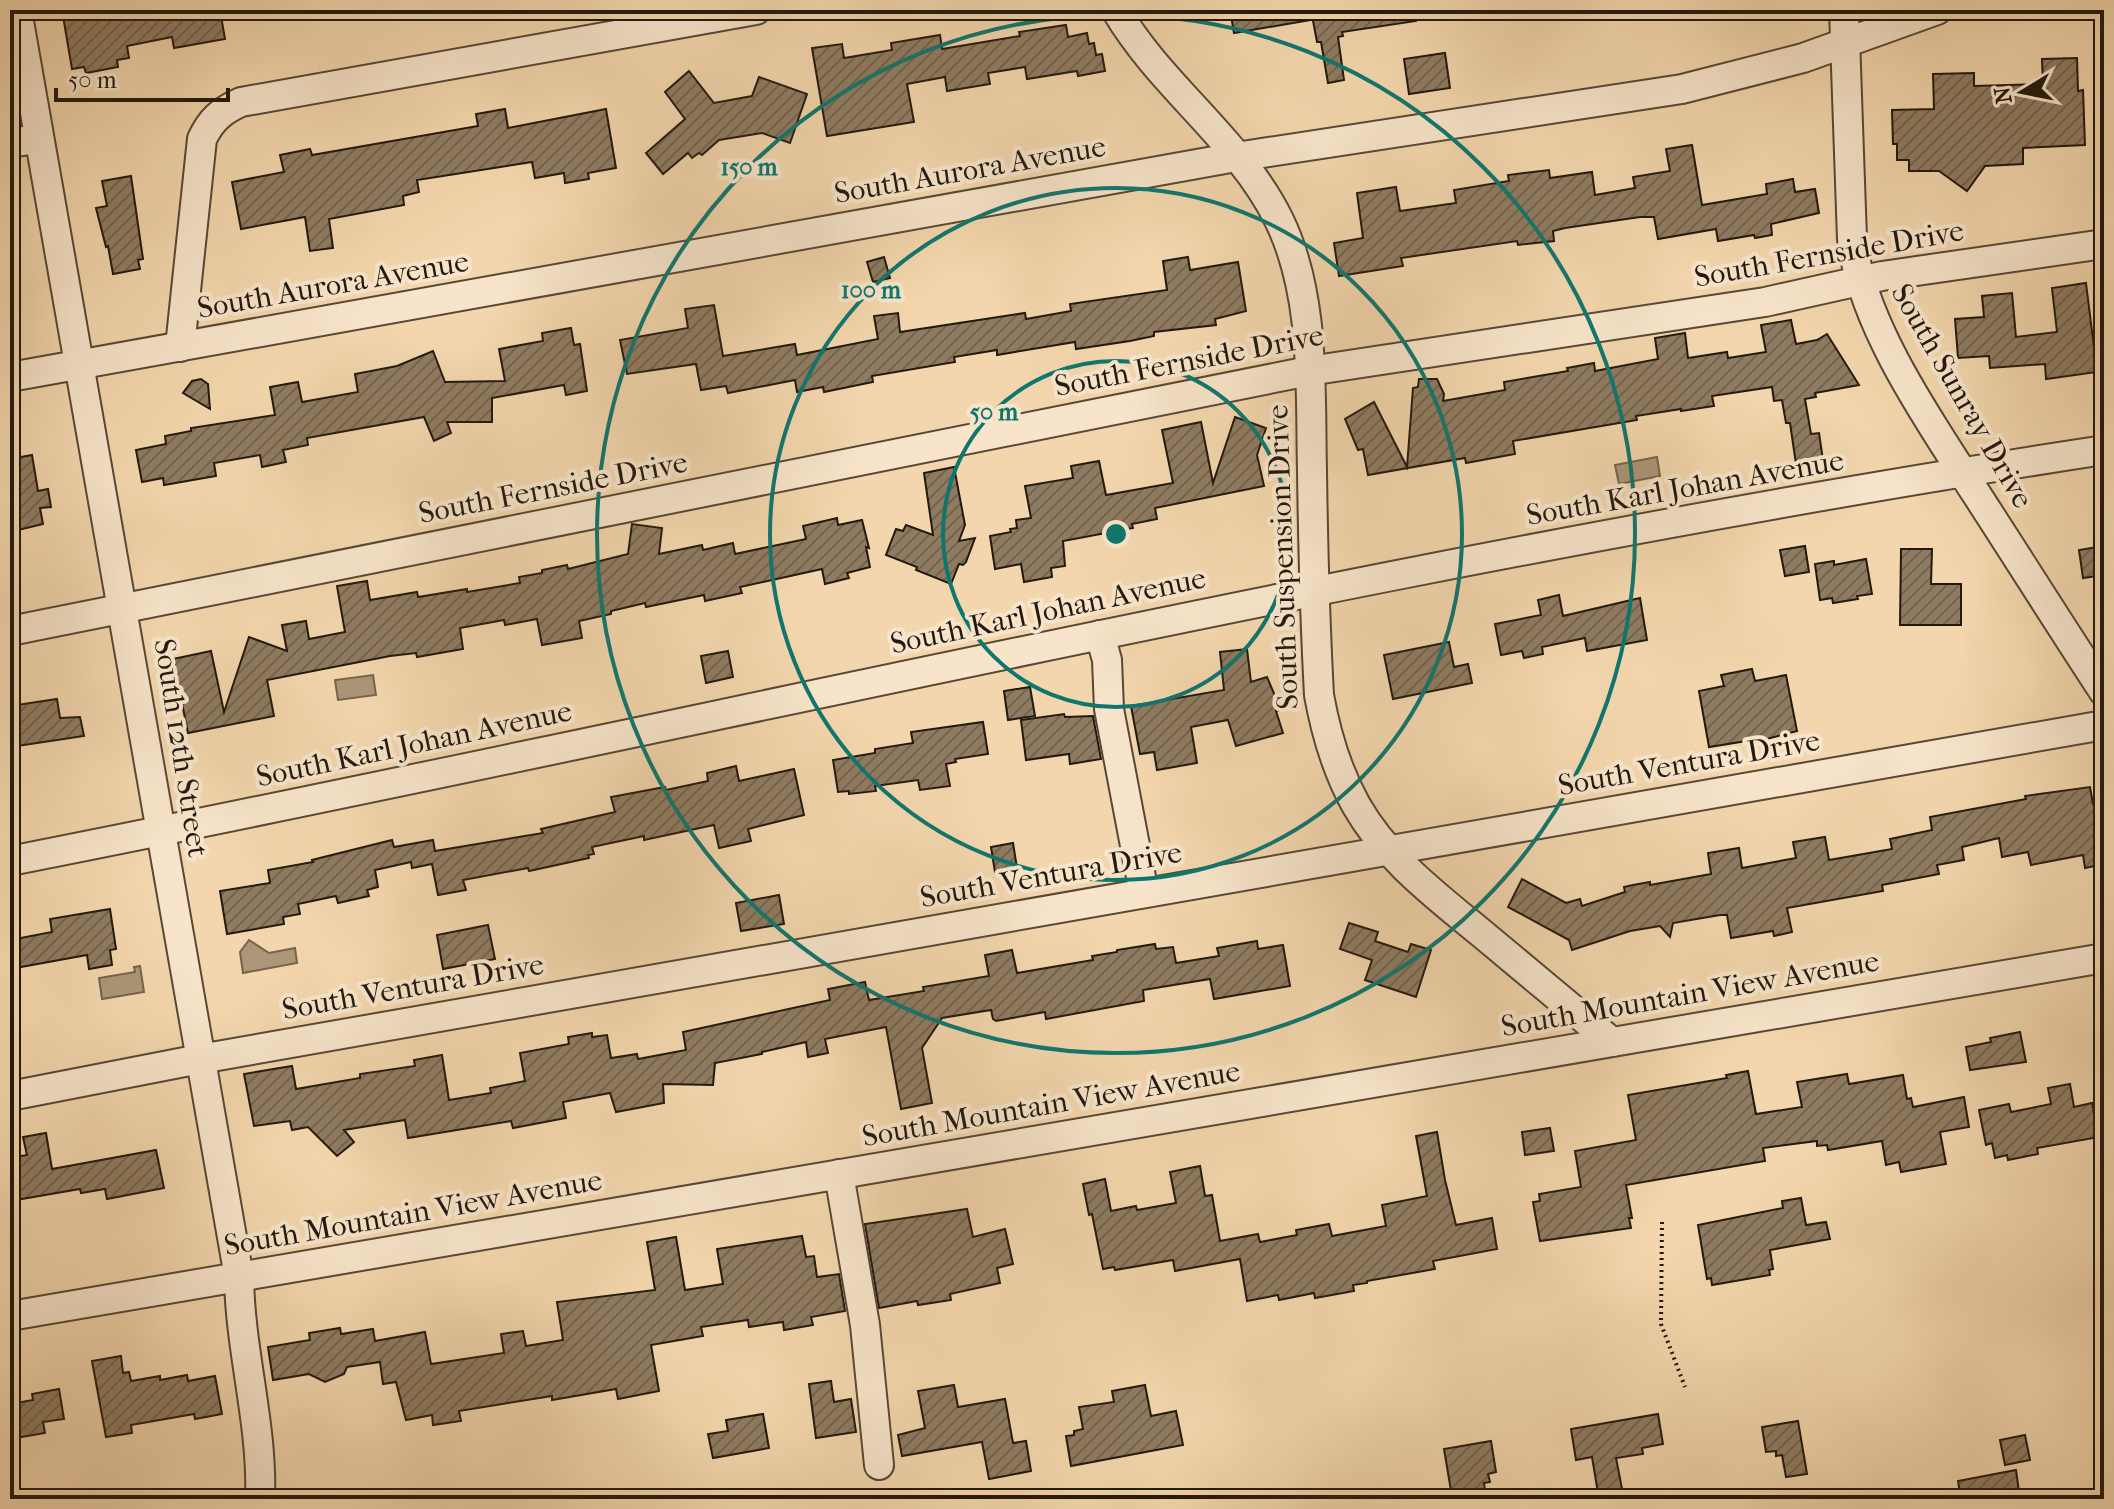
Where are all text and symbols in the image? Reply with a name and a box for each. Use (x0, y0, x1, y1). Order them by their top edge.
scale bar (56, 52, 228, 102)
north arrow (1982, 52, 2062, 132)
text: 50 m (68, 66, 117, 94)
text: N (1989, 85, 2018, 106)
street label: South Aurora Avenue (832, 129, 1109, 211)
text: 150 m (720, 153, 779, 181)
street label: South Fernside Drive (1692, 213, 1967, 295)
street label: South Aurora Avenue (195, 244, 472, 326)
text: 100 m (841, 276, 902, 304)
street label: South Sunray Drive (1884, 278, 2040, 514)
street label: South Fernside Drive (1052, 318, 1326, 404)
text: 50 m (970, 398, 1019, 426)
street label: South Suspension Drive (1260, 404, 1306, 710)
street label: South Karl Johan Avenue (1524, 443, 1847, 533)
street label: South Fernside Drive (416, 445, 690, 531)
centre of rings (1102, 520, 1130, 548)
street label: South Karl Johan Avenue (887, 560, 1209, 662)
street label: South 12th Street (146, 636, 216, 860)
street label: South Karl Johan Avenue (253, 693, 575, 795)
street label: South Ventura Drive (1555, 723, 1823, 803)
street label: South Ventura Drive (917, 835, 1185, 915)
street label: South Mountain View Avenue (1498, 943, 1882, 1044)
street label: South Ventura Drive (279, 947, 547, 1027)
street label: South Mountain View Avenue (859, 1053, 1243, 1154)
street label: South Mountain View Avenue (221, 1162, 605, 1263)

